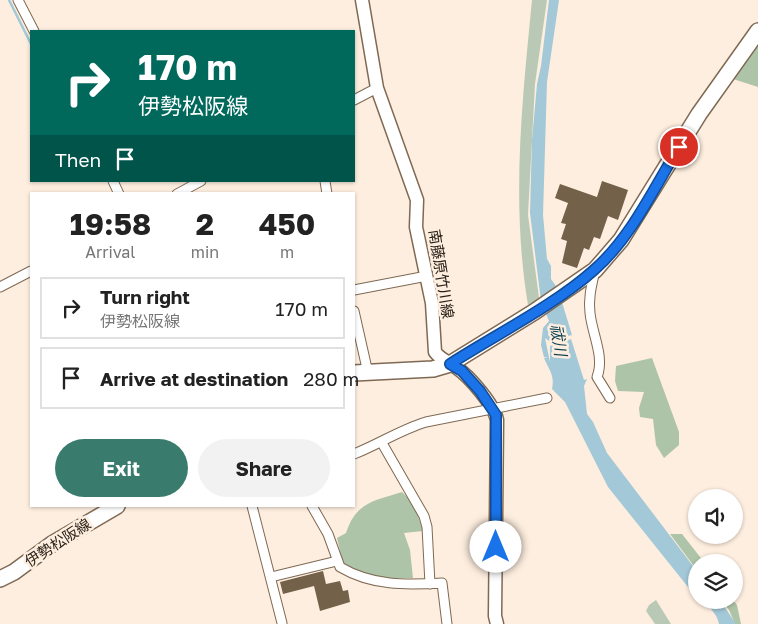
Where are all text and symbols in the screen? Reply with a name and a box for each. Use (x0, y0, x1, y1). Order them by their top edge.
text: 170 m (138, 46, 237, 88)
icon: right (55, 50, 120, 115)
text: 伊勢松阪線 (138, 92, 248, 119)
pin (658, 126, 700, 168)
icon: arrive (665, 133, 693, 161)
icon: arrive (111, 145, 139, 173)
text: Then (55, 148, 101, 171)
text: 19:58 (70, 206, 151, 242)
text: 2 (196, 206, 214, 242)
text: 450 (259, 206, 315, 242)
street label: 南藤原竹川線 (426, 228, 458, 320)
text: Arrival (85, 242, 136, 262)
text: min (191, 242, 219, 262)
text: m (280, 242, 294, 262)
text: Turn right (100, 285, 190, 308)
icon: right (57, 294, 85, 322)
text: 170 m (275, 297, 328, 320)
text: 伊勢松阪線 (100, 311, 180, 331)
water label: 祓川 (547, 323, 572, 359)
icon: arrive (57, 364, 85, 392)
text: Arrive at destination (100, 367, 288, 390)
text: 280 m (303, 367, 359, 390)
button: Exit (55, 439, 188, 497)
button: Share (198, 439, 330, 497)
map controls (688, 489, 743, 609)
button: sound (688, 489, 743, 544)
street label: 伊勢松阪線 (21, 514, 94, 570)
position arrow (469, 520, 521, 572)
button: layers (688, 554, 743, 609)

